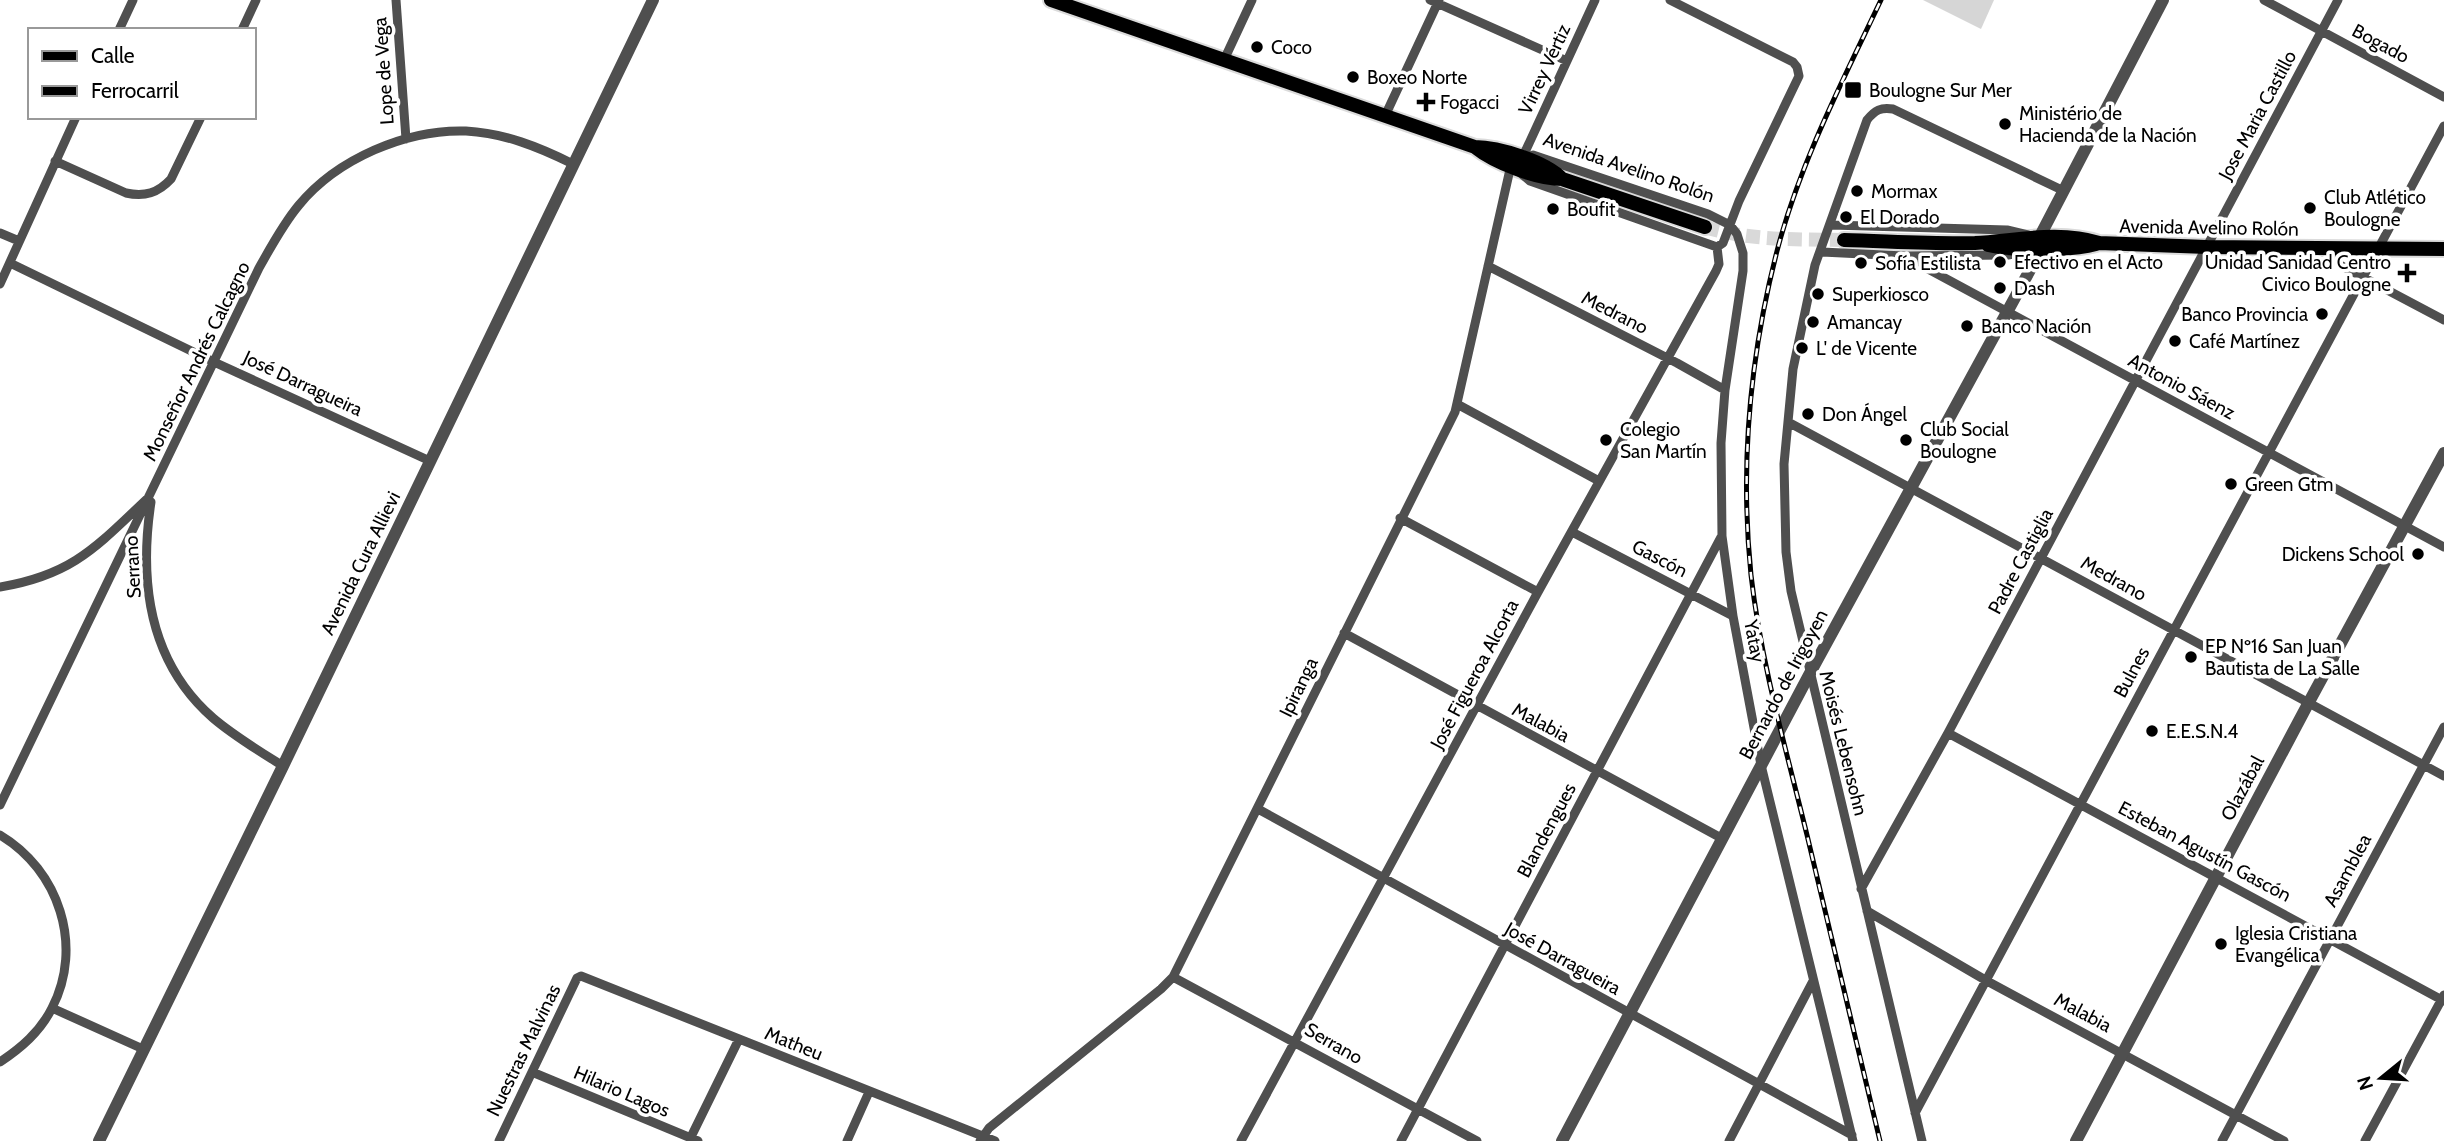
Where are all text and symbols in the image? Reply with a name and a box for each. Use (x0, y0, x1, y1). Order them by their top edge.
street label: Lope de Vega (368, 16, 399, 125)
street label: Bogado (2348, 19, 2413, 68)
street label: Virrey Vértiz (1513, 20, 1575, 118)
legend (28, 28, 256, 119)
place label: Coco (1271, 36, 1312, 59)
marker: Coco (1249, 39, 1265, 55)
text: Calle (91, 43, 135, 68)
street label: Jose Maria Castillo (2213, 47, 2301, 185)
place label: Boxeo Norte (1367, 66, 1467, 89)
marker: Boxeo Norte (1345, 69, 1361, 85)
text: Ferrocarril (91, 78, 179, 103)
place label: Boulogne Sur Mer (1869, 79, 2012, 102)
marker: Boulogne Sur Mer (1843, 80, 1863, 100)
place label: Fogacci (1440, 91, 1499, 114)
marker: Fogacci (1418, 94, 1434, 110)
place label: Ministério de Hacienda de la Nación (2019, 102, 2197, 147)
marker: Ministério de Hacienda de la Nación (1997, 116, 2013, 132)
street label: Avenida Avelino Rolón (1540, 127, 1717, 208)
place label: Mormax (1871, 180, 1937, 203)
marker: Mormax (1849, 183, 1865, 199)
place label: Club Atlético Boulogne (2324, 186, 2426, 231)
place label: Boufit (1567, 198, 1616, 221)
marker: Club Atlético Boulogne (2302, 200, 2318, 216)
marker: Boufit (1545, 201, 1561, 217)
place label: El Dorado (1860, 206, 1939, 229)
marker: El Dorado (1838, 209, 1854, 225)
street label: Avenida Avelino Rolón (2119, 214, 2299, 241)
place label: Efectivo en el Acto (2014, 251, 2163, 274)
place label: Unidad Sanidad Centro Civico Boulogne (2205, 251, 2391, 296)
place label: Sofía Estilista (1875, 252, 1981, 275)
marker: Efectivo en el Acto (1992, 254, 2008, 270)
marker: Sofía Estilista (1853, 255, 1869, 271)
street label: Monseñor Andrés Calcagno (138, 258, 255, 465)
marker: Unidad Sanidad Centro Civico Boulogne (2397, 263, 2417, 283)
place label: Dash (2014, 277, 2055, 300)
marker: Dash (1992, 280, 2008, 296)
place label: Superkiosco (1832, 283, 1929, 306)
street label: Medrano (1578, 286, 1652, 339)
marker: Superkiosco (1810, 286, 1826, 302)
place label: Banco Provincia (2181, 303, 2308, 326)
marker: Banco Provincia (2314, 306, 2330, 322)
place label: Amancay (1827, 311, 1902, 334)
marker: Amancay (1805, 314, 1821, 330)
place label: Banco Nación (1981, 315, 2091, 338)
marker: Banco Nación (1959, 318, 1975, 334)
place label: Café Martínez (2189, 330, 2300, 353)
marker: Café Martínez (2167, 333, 2183, 349)
place label: L' de Vicente (1816, 337, 1917, 360)
marker: L' de Vicente (1794, 340, 1810, 356)
street label: José Darragueira (239, 345, 366, 421)
street label: Antonio Sáenz (2124, 349, 2239, 424)
place label: Don Ángel (1822, 402, 1908, 426)
marker: Don Ángel (1800, 406, 1816, 422)
place label: Colegio San Martín (1620, 418, 1707, 463)
place label: Club Social Boulogne (1920, 418, 2009, 463)
marker: Colegio San Martín (1598, 432, 1614, 448)
marker: Club Social Boulogne (1898, 432, 1914, 448)
place label: Green Gtm (2245, 473, 2333, 496)
marker: Green Gtm (2223, 476, 2239, 492)
street label: Avenida Cura Allievi (316, 488, 405, 639)
street label: Padre Castiglia (1983, 505, 2058, 618)
street label: Serrano (119, 535, 146, 599)
street label: Gascón (1628, 535, 1691, 582)
place label: Dickens School (2282, 543, 2405, 566)
marker: Dickens School (2410, 546, 2426, 562)
street label: Medrano (2077, 551, 2151, 606)
street label: José Figueroa Alcorta (1425, 596, 1524, 754)
street label: Bernardo de Irigoyen (1734, 605, 1833, 763)
street label: Yatay (1739, 617, 1770, 665)
place label: EP Nº16 San Juan Bautista de La Salle (2205, 635, 2360, 680)
street label: Bulnes (2109, 643, 2154, 701)
marker: EP Nº16 San Juan Bautista de La Salle (2183, 649, 2199, 665)
street label: Ipiranga (1274, 654, 1323, 721)
street label: Moisés Lebensohn (1814, 668, 1873, 818)
street label: Malabia (1508, 698, 1573, 747)
place label: E.E.S.N.4 (2166, 720, 2238, 743)
marker: E.E.S.N.4 (2144, 723, 2160, 739)
street label: Olazábal (2216, 751, 2269, 825)
street label: Blandengues (1512, 779, 1581, 881)
street label: Esteban Agustín Gascón (2114, 796, 2295, 907)
street label: Asamblea (2319, 830, 2376, 911)
street label: José Darragueira (1500, 917, 1625, 1000)
place label: Iglesia Cristiana Evangélica (2235, 922, 2357, 967)
marker: Iglesia Cristiana Evangélica (2213, 936, 2229, 952)
street label: Nuestras Malvinas (482, 980, 565, 1120)
street label: Malabia (2050, 988, 2115, 1037)
street label: Serrano (1301, 1018, 1367, 1069)
street label: Matheu (761, 1021, 826, 1065)
north arrow (2346, 1043, 2416, 1113)
street label: Hilario Lagos (570, 1061, 673, 1122)
text: N (2352, 1073, 2378, 1093)

